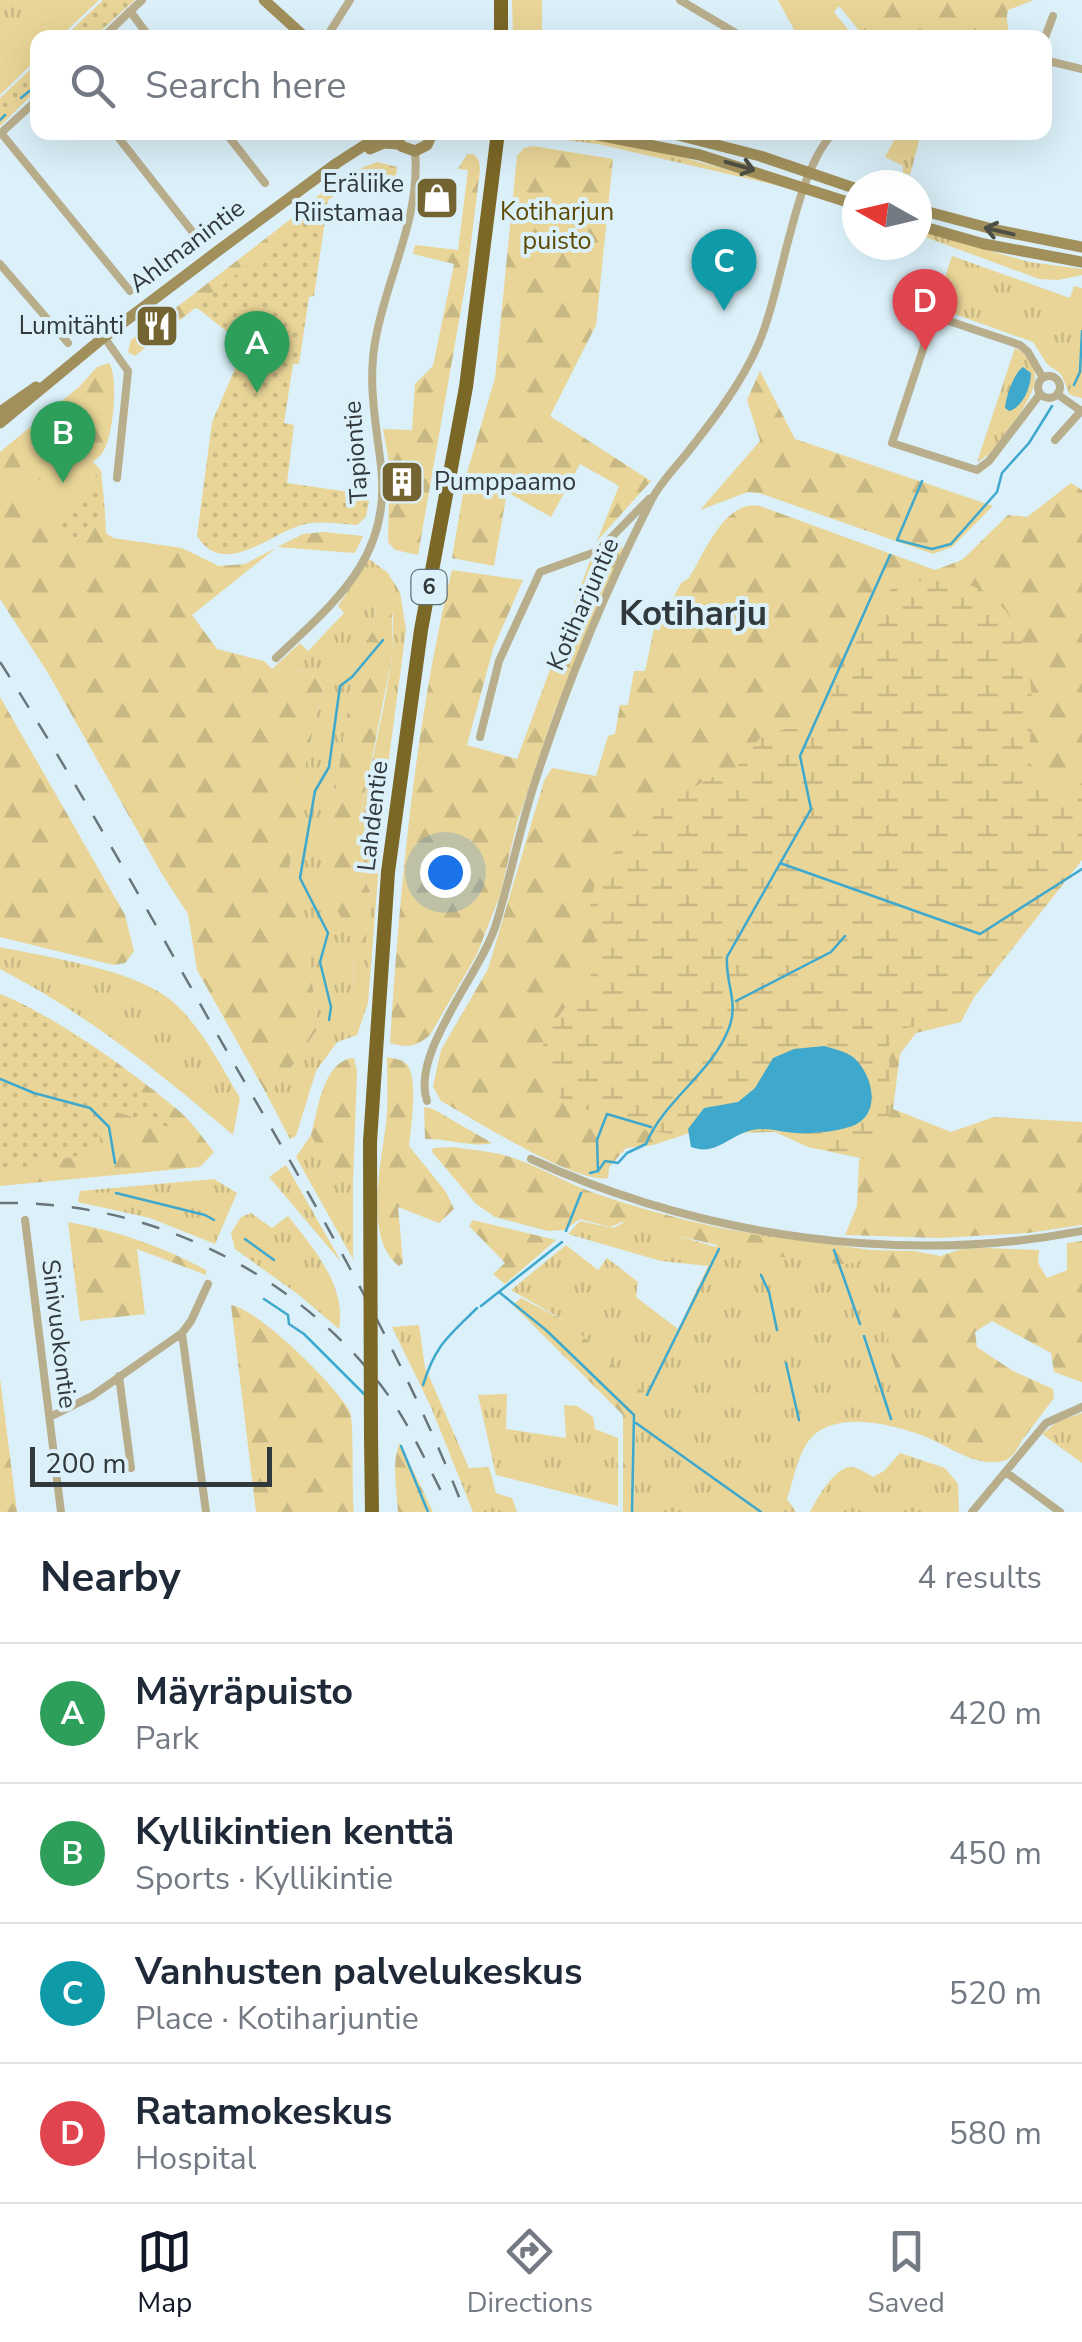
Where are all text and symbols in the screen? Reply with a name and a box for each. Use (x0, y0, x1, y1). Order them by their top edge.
search box (30, 30, 1052, 140)
icon: search (65, 58, 120, 113)
text: Search here (145, 60, 346, 111)
one-way arrow (724, 158, 755, 176)
place label: Eräliike Riistamaa (294, 167, 404, 230)
north arrow (842, 170, 932, 260)
shop icon: Eräliike Riistamaa (414, 175, 460, 221)
street label: Ahlmanintie (122, 191, 252, 301)
park label: Kotiharjun puisto (500, 195, 614, 258)
one-way arrow (984, 221, 1016, 239)
pin: C (692, 228, 756, 311)
pin: D (892, 268, 958, 351)
restaurant icon: Lumitähti (134, 303, 180, 349)
place label: Lumitähti (19, 309, 124, 343)
pin: A (224, 310, 290, 393)
pin: B (30, 400, 96, 483)
street label: Tapiontie (335, 400, 377, 504)
building icon: Pumppaamo (379, 459, 425, 505)
place label: Pumppaamo (434, 465, 576, 499)
street label: Kotiharjuntie (539, 532, 627, 676)
road number: 6 (412, 570, 446, 604)
district label: Kotiharju (619, 590, 767, 637)
street label: Lahdentie (349, 759, 397, 873)
your location (420, 847, 471, 898)
street label: Sinivuokontie (33, 1257, 85, 1411)
scale bar (30, 1442, 272, 1486)
text: 200 m (45, 1445, 127, 1483)
text: Nearby (40, 1549, 181, 1606)
text: 4 results (917, 1556, 1042, 1599)
text: Mäyräpuisto (135, 1666, 353, 1717)
text: A (61, 1692, 84, 1735)
text: 420 m (949, 1692, 1042, 1735)
text: Park (135, 1717, 199, 1760)
text: Kyllikintien kenttä (135, 1806, 454, 1857)
text: B (61, 1832, 84, 1875)
text: 450 m (949, 1832, 1042, 1875)
text: Sports · Kyllikintie (135, 1857, 393, 1900)
text: Vanhusten palvelukeskus (135, 1946, 583, 1997)
text: C (62, 1972, 83, 2015)
text: 520 m (949, 1972, 1042, 2015)
text: Place · Kotiharjuntie (135, 1997, 419, 2040)
text: Ratamokeskus (135, 2086, 392, 2137)
text: D (60, 2112, 85, 2155)
text: 580 m (949, 2112, 1042, 2155)
text: Hospital (135, 2137, 256, 2180)
tab: Map (137, 2224, 192, 2322)
tab: Directions (467, 2224, 593, 2322)
tab: Saved (867, 2224, 945, 2322)

